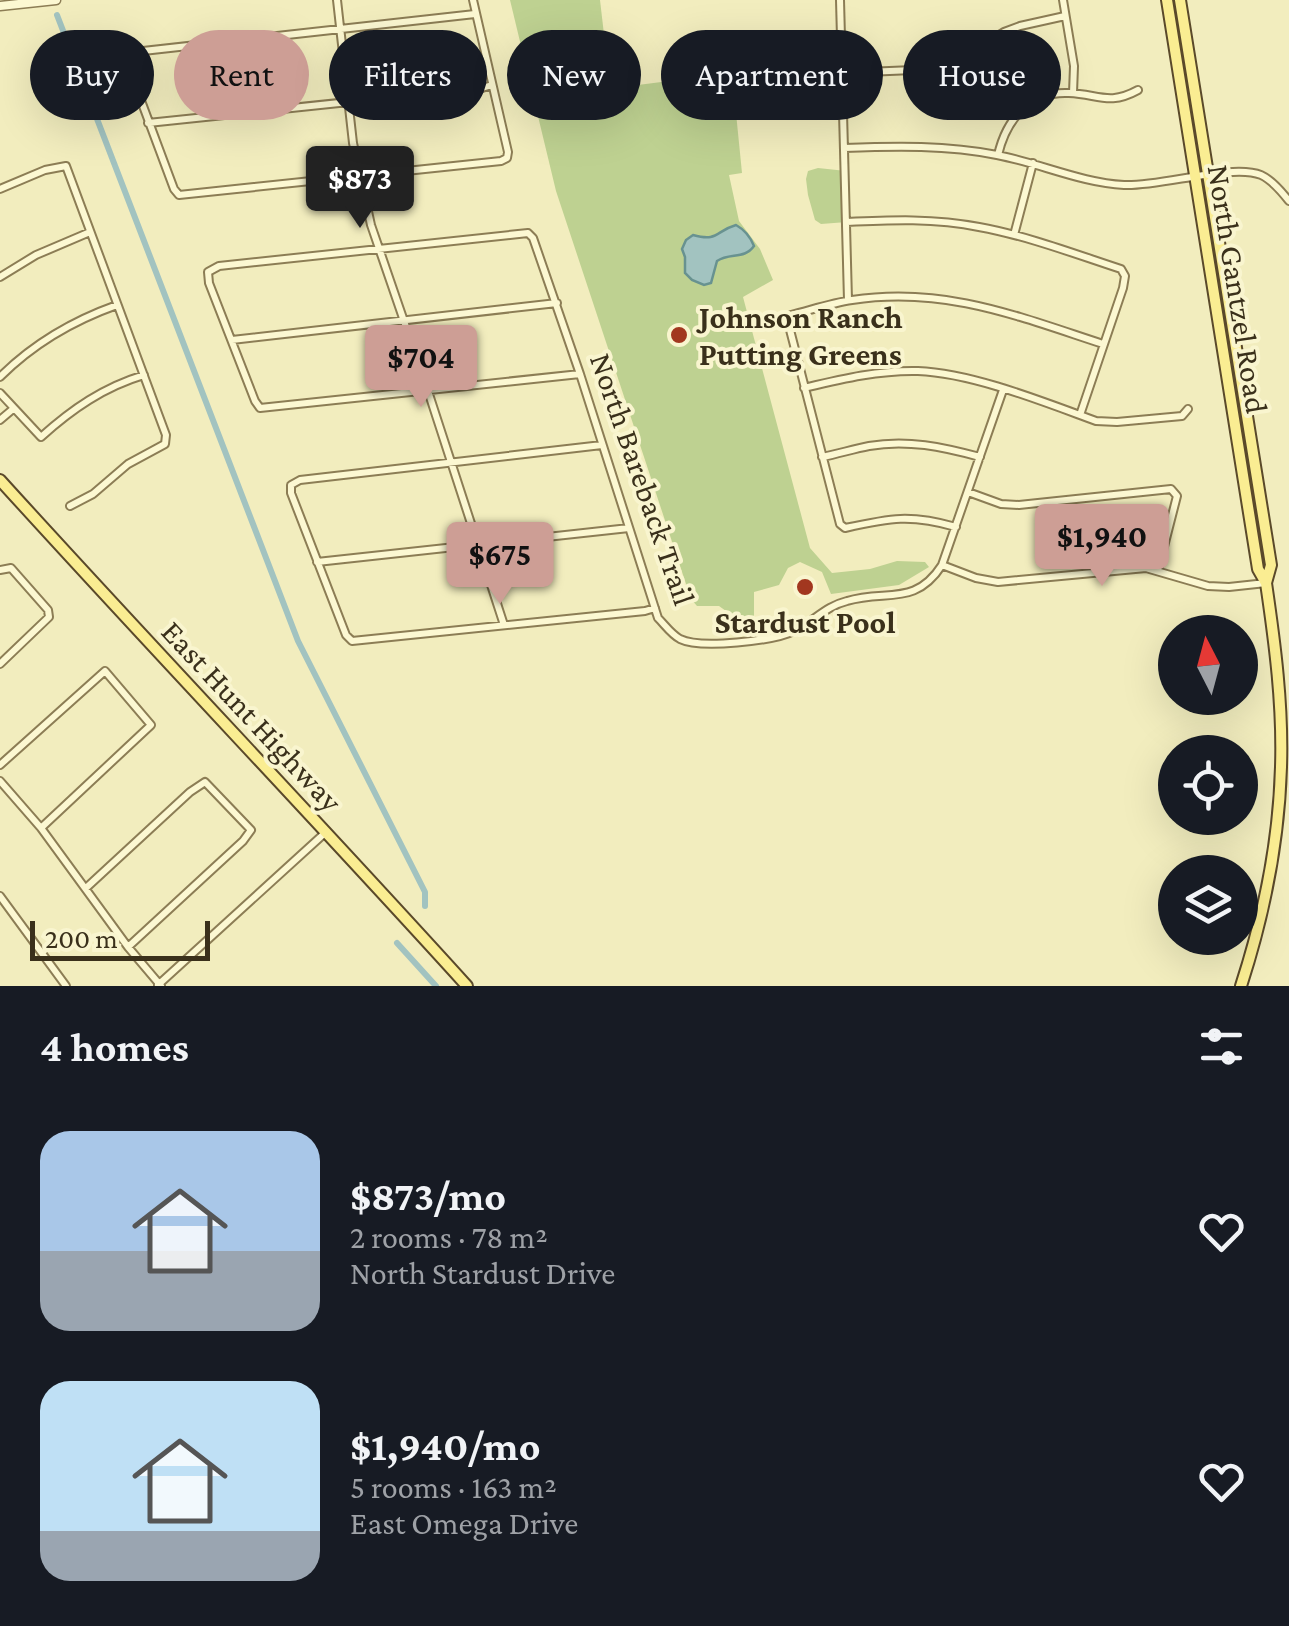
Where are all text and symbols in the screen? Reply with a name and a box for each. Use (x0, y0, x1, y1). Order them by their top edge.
chip: Buy (30, 30, 154, 120)
chip: Rent (174, 30, 309, 120)
chip: Filters (329, 30, 487, 120)
chip: New (507, 30, 641, 120)
chip: Apartment (661, 30, 883, 120)
chip: House (903, 30, 1061, 120)
pin: $873 (301, 146, 419, 231)
text: $873 (328, 160, 392, 196)
street label: North Gantzel Road (1201, 162, 1275, 416)
place label: Johnson Ranch Putting Greens (696, 299, 903, 372)
marker: Johnson Ranch Putting Greens (668, 324, 690, 346)
pin: $704 (362, 325, 480, 410)
text: $704 (387, 339, 455, 375)
street label: North Bareback Trail (583, 348, 703, 610)
pin: $1,940 (1021, 504, 1183, 589)
text: $1,940 (1057, 518, 1147, 554)
pin: $675 (441, 522, 559, 607)
text: $675 (469, 536, 531, 572)
marker: Stardust Pool (794, 576, 816, 598)
place label: Stardust Pool (714, 604, 896, 640)
street label: East Hunt Highway (154, 613, 350, 819)
north arrow (1158, 615, 1258, 715)
map controls (1158, 615, 1258, 955)
button: locate (1158, 735, 1258, 835)
button: layers (1158, 855, 1258, 955)
scale bar (30, 916, 210, 960)
text: 200 m (45, 923, 118, 954)
icon: filters (1194, 1019, 1249, 1074)
text: 4 homes (40, 1023, 189, 1070)
icon: home (120, 1171, 240, 1291)
text: $873/mo (350, 1172, 506, 1219)
icon: heart (1194, 1204, 1249, 1259)
text: 2 rooms · 78 m² (350, 1219, 548, 1255)
text: North Stardust Drive (350, 1255, 615, 1291)
icon: home (120, 1421, 240, 1541)
text: $1,940/mo (350, 1422, 541, 1469)
icon: heart (1194, 1454, 1249, 1509)
text: 5 rooms · 163 m² (350, 1469, 557, 1505)
text: East Omega Drive (350, 1505, 578, 1541)

